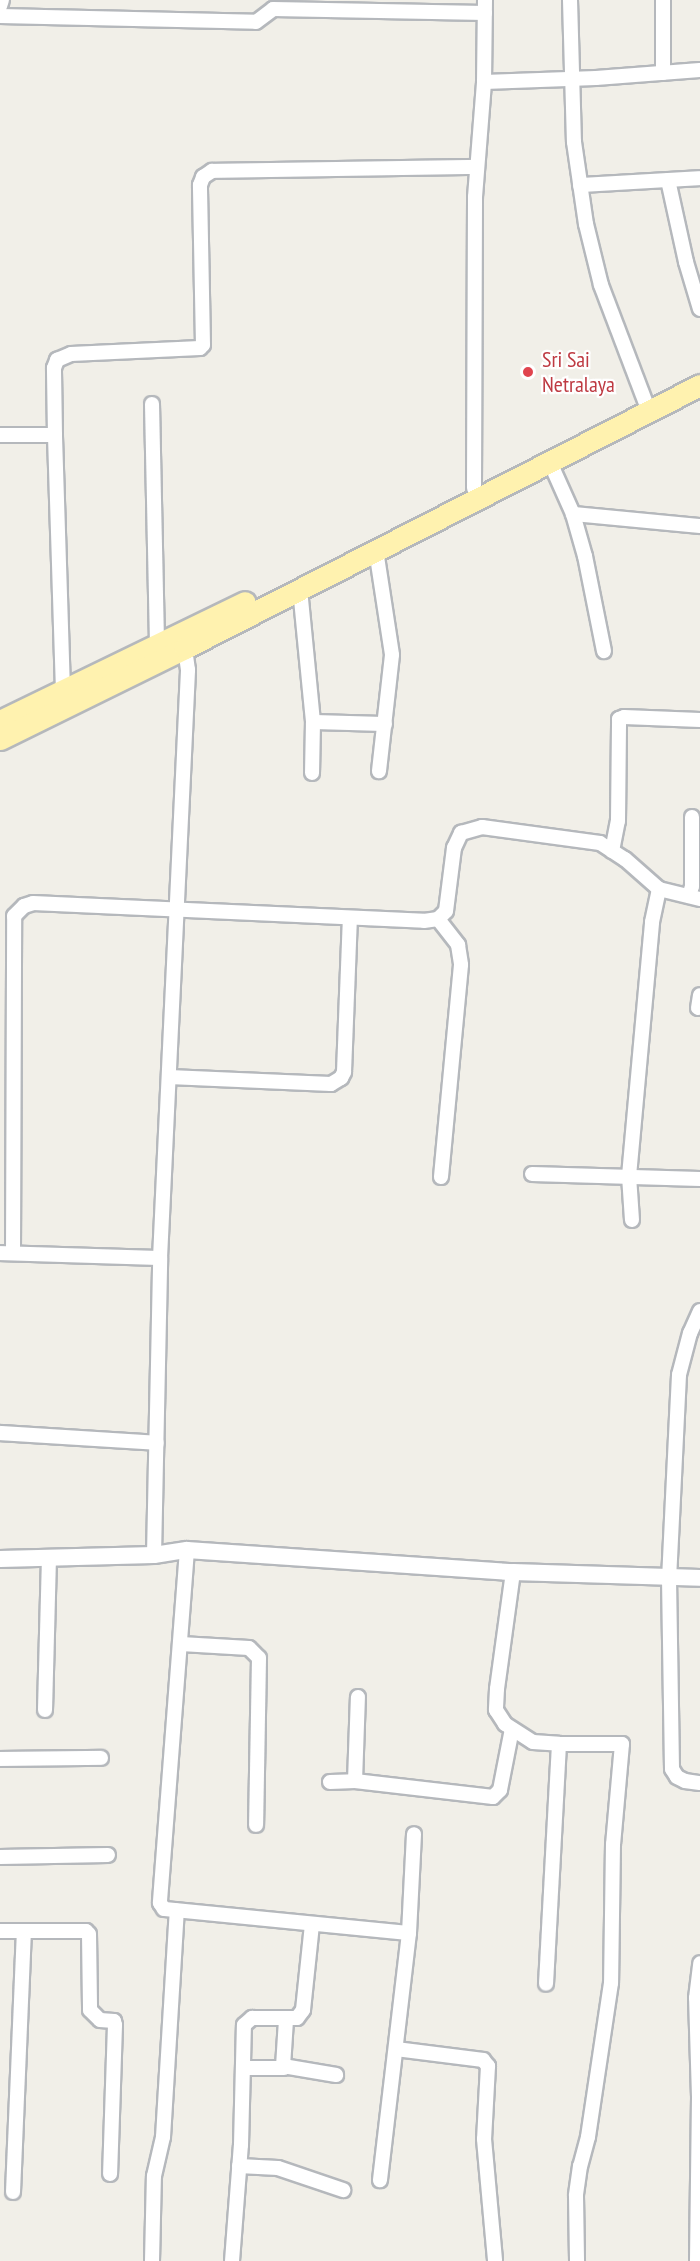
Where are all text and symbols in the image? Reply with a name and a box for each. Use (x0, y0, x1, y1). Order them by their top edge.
place label: Sri Sai Netralaya (542, 346, 615, 398)
marker: Sri Sai Netralaya (519, 363, 537, 381)

